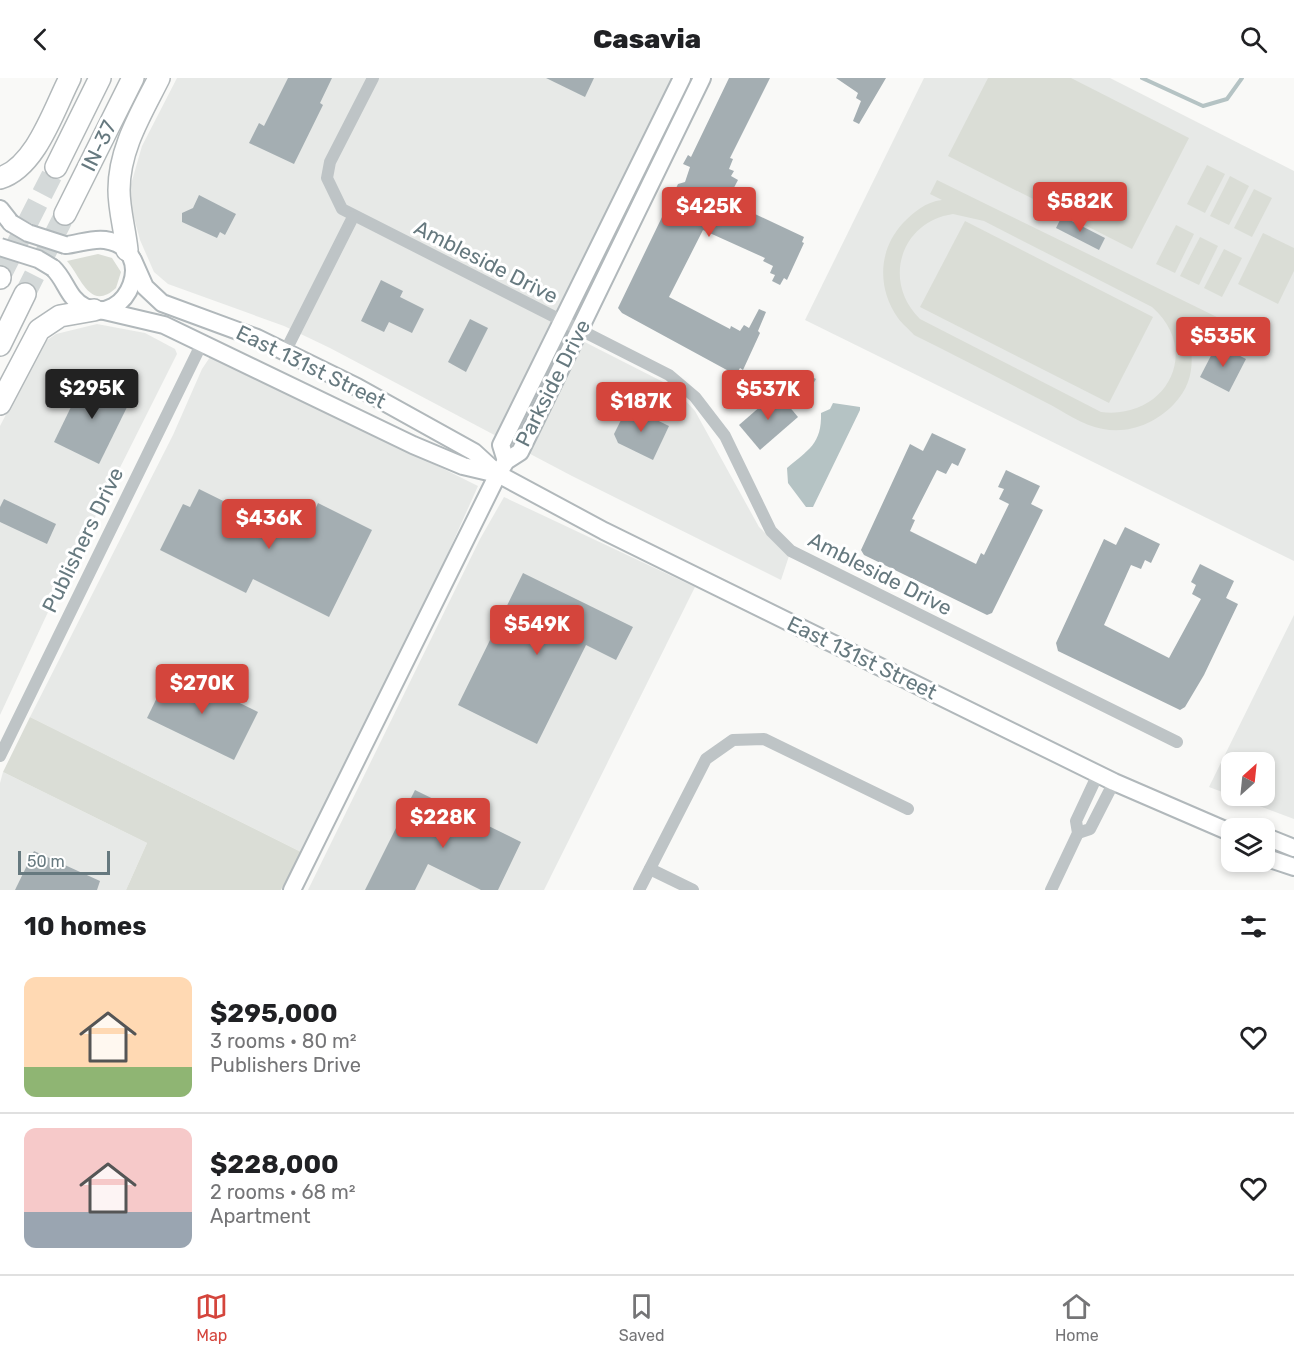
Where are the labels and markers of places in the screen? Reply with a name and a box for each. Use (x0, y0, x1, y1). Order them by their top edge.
pin: $582K (1038, 182, 1122, 233)
pin: $425K (667, 187, 751, 238)
pin: $535K (1181, 317, 1265, 368)
pin: $295K (50, 369, 134, 420)
pin: $537K (726, 370, 810, 421)
pin: $187K (599, 382, 683, 433)
pin: $436K (227, 499, 311, 550)
pin: $549K (495, 605, 579, 656)
pin: $270K (160, 664, 244, 715)
pin: $228K (401, 798, 485, 849)

